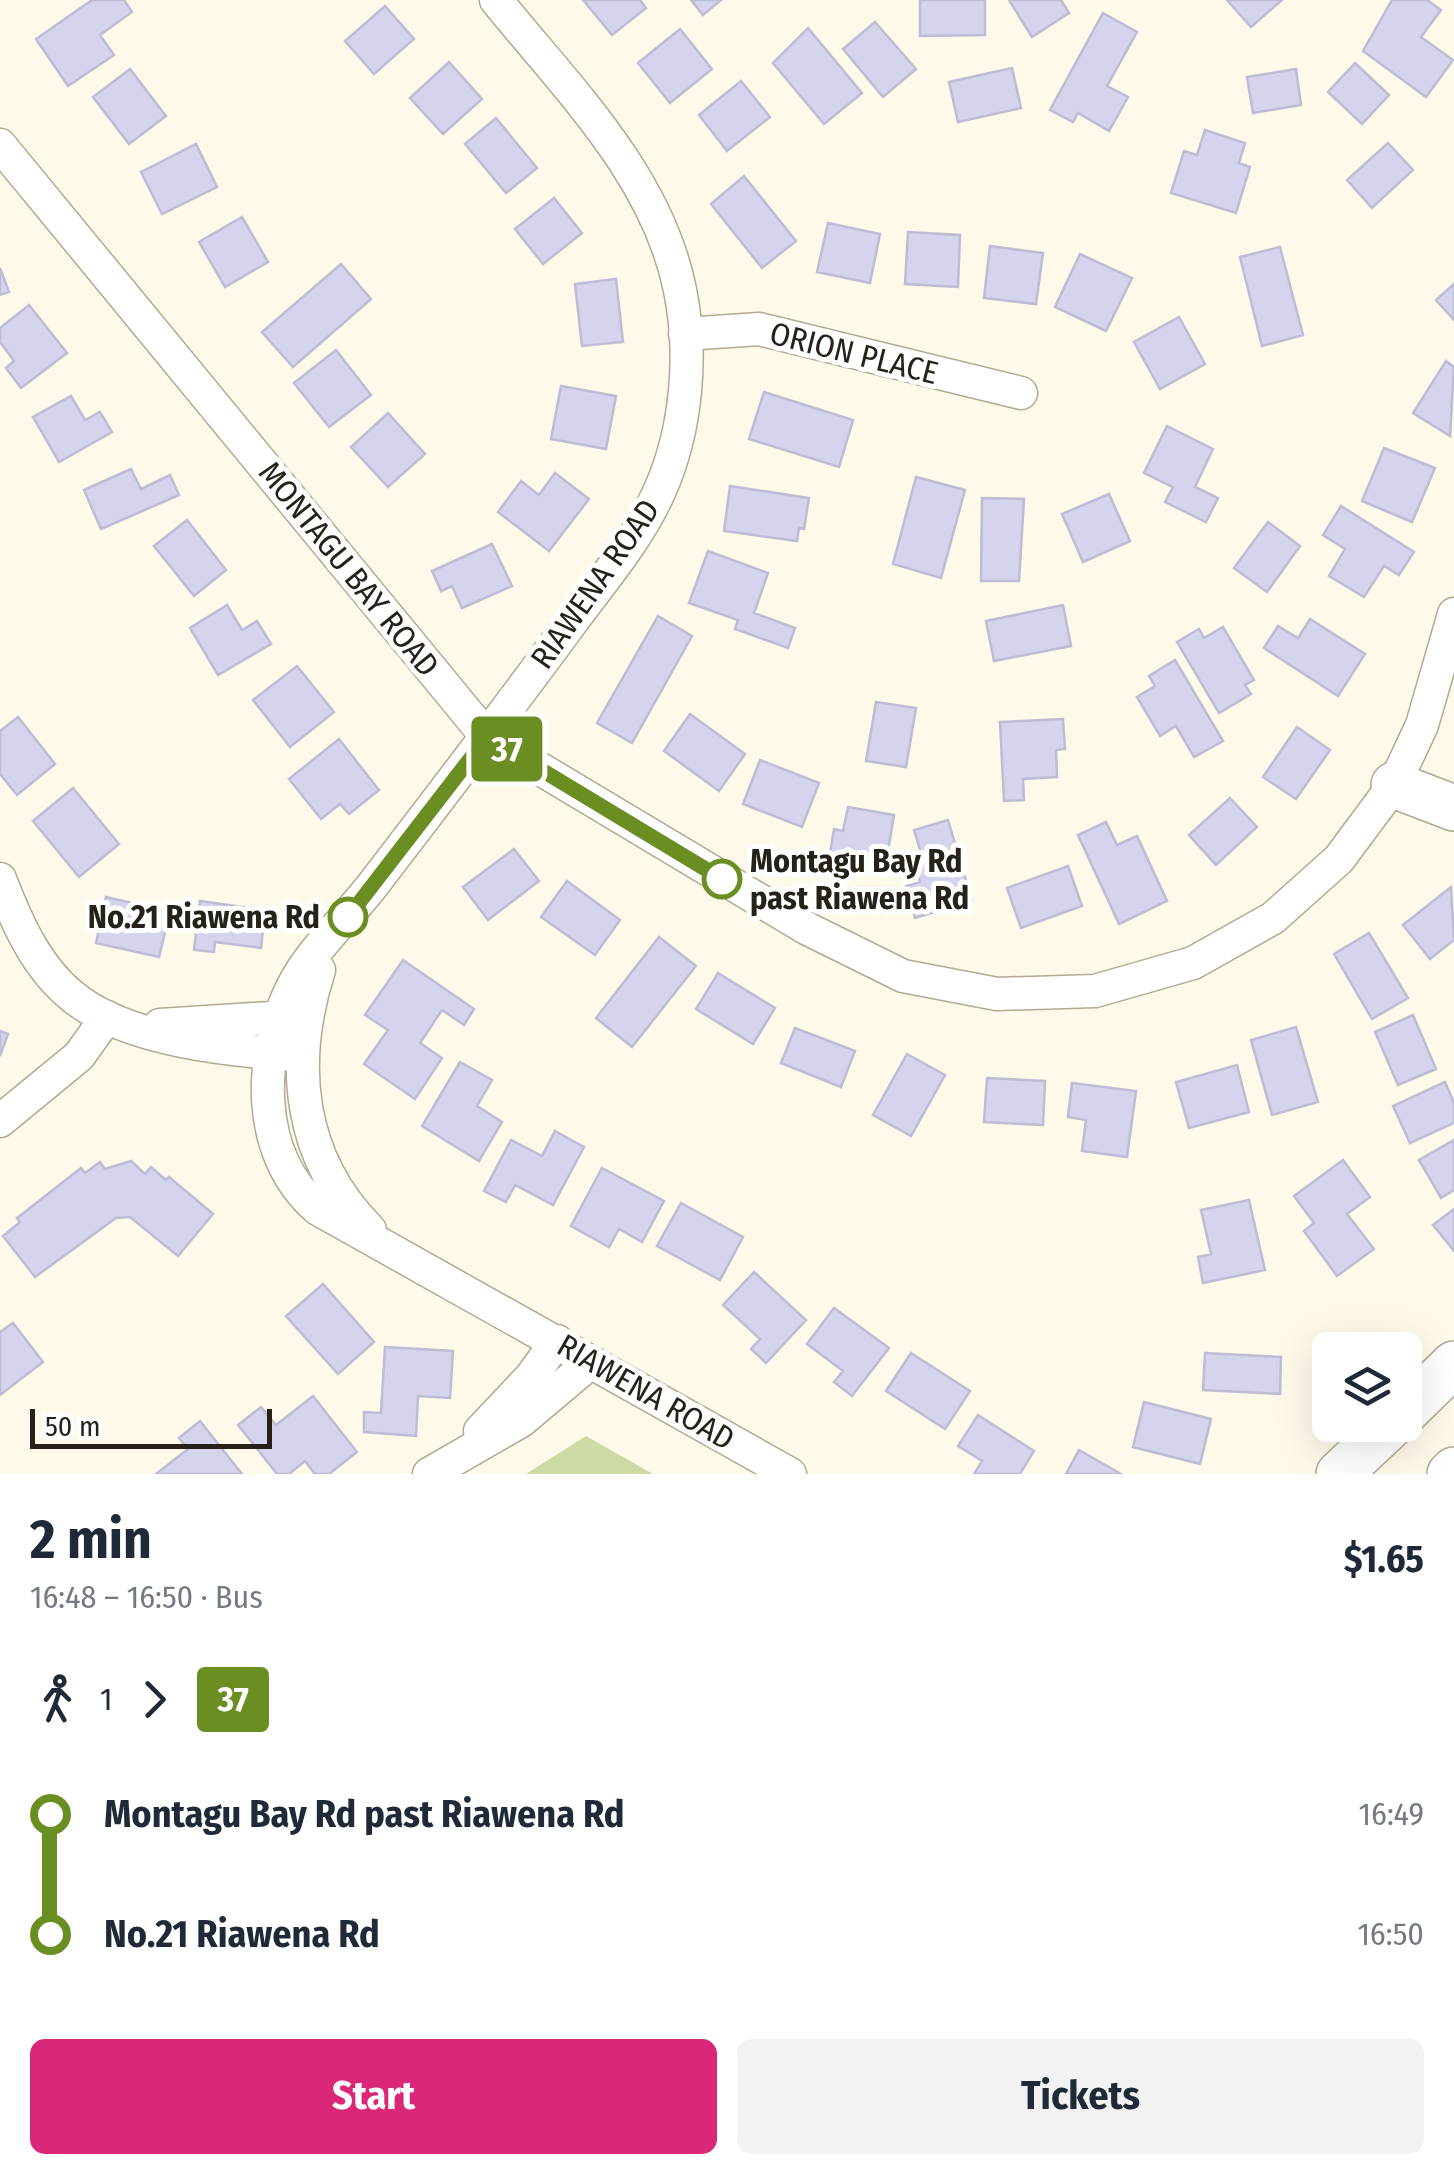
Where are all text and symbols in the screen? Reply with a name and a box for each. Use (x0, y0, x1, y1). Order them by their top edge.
street label: ORION PLACE (766, 314, 942, 392)
street label: MONTAGU BAY ROAD (251, 454, 447, 684)
street label: RIAWENA ROAD (523, 492, 667, 676)
line badge: 37 (462, 716, 552, 782)
text: 37 (491, 728, 523, 770)
place label: Montagu Bay Rd past Riawena Rd (750, 842, 969, 917)
marker: Montagu Bay Rd past Riawena Rd (703, 860, 741, 898)
place label: No.21 Riawena Rd (88, 898, 320, 936)
marker: No.21 Riawena Rd (329, 898, 367, 936)
street label: RIAWENA ROAD (551, 1326, 741, 1458)
map controls (1312, 1332, 1422, 1442)
button: layers (1312, 1332, 1422, 1442)
scale bar (30, 1404, 272, 1448)
text: 50 m (45, 1410, 101, 1443)
text: 2 min (30, 1507, 152, 1573)
text: $1.65 (1344, 1536, 1424, 1582)
text: 16:48 – 16:50 · Bus (30, 1578, 263, 1616)
icon: walk (30, 1672, 85, 1727)
icon: forward (127, 1672, 182, 1727)
text: 37 (217, 1678, 249, 1720)
text: 1 (100, 1680, 112, 1718)
text: Montagu Bay Rd past Riawena Rd (104, 1791, 625, 1837)
text: 16:49 (1359, 1795, 1424, 1833)
text: No.21 Riawena Rd (104, 1911, 380, 1957)
text: 16:50 (1357, 1915, 1424, 1953)
button: Start (30, 2039, 717, 2154)
button: Tickets (737, 2039, 1424, 2154)

